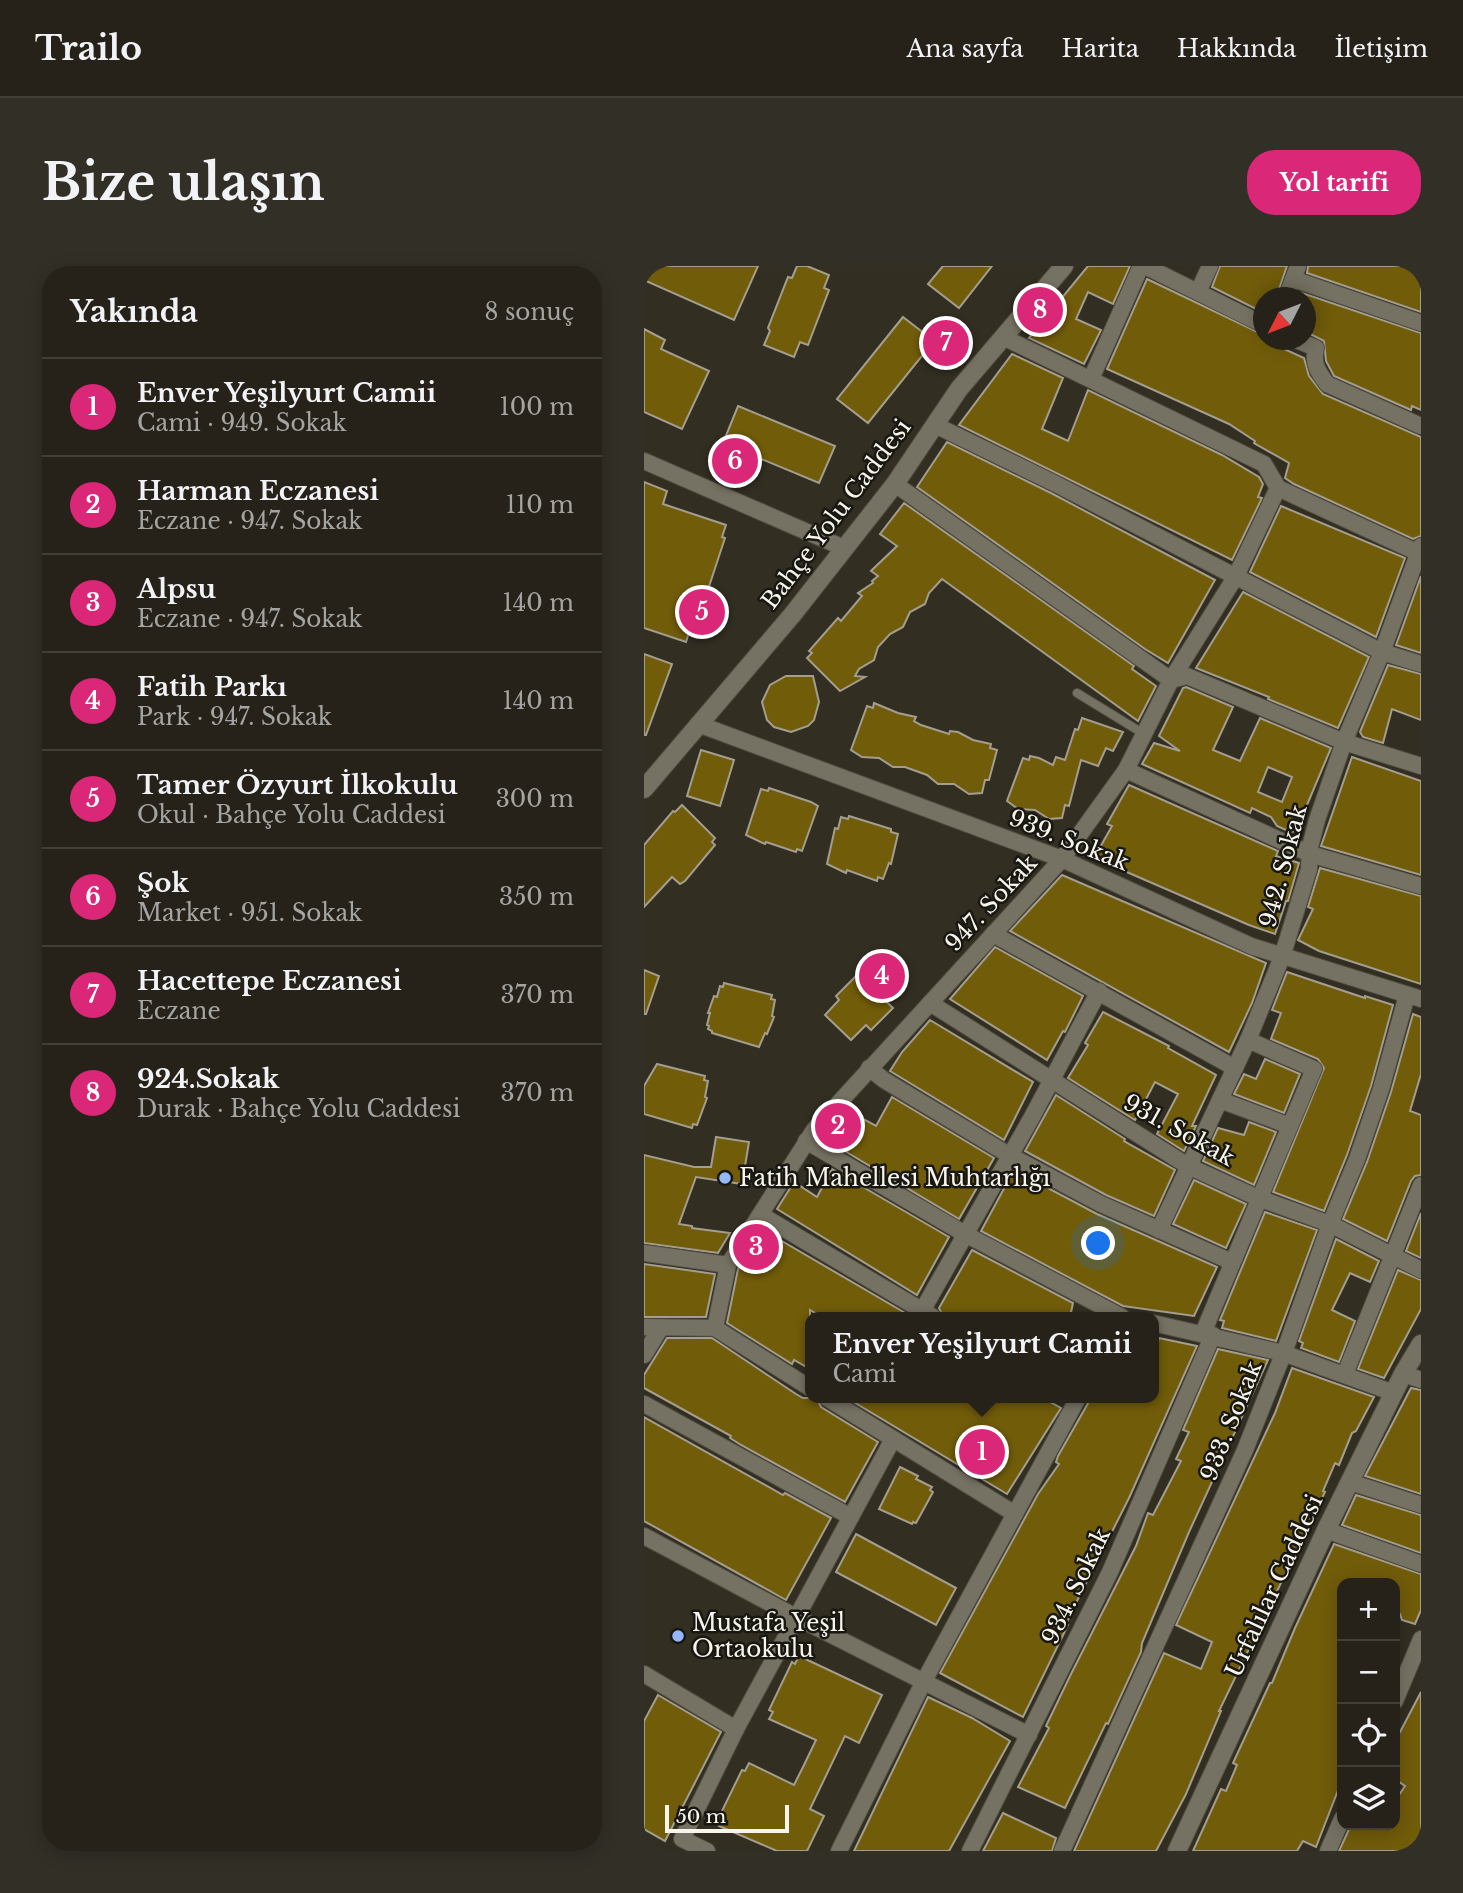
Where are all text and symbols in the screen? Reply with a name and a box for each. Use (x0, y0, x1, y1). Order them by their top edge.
text: Trailo (35, 28, 142, 69)
text: Ana sayfa (906, 34, 1024, 63)
text: Harita (1062, 34, 1139, 63)
text: Hakkında (1177, 34, 1296, 63)
text: İletişim (1334, 34, 1428, 63)
button: Yol tarifi (1247, 150, 1421, 215)
text: Bize ulaşın (42, 152, 325, 213)
pin: 8 (1017, 284, 1063, 336)
north arrow (1253, 287, 1316, 350)
text: Yakında (70, 293, 198, 330)
text: 8 sonuç (484, 298, 574, 326)
pin: 7 (923, 317, 969, 369)
text: Enver Yeşilyurt Camii (137, 377, 436, 409)
text: 1 (88, 393, 98, 421)
text: 100 m (500, 393, 574, 421)
text: Cami · 949. Sokak (137, 409, 347, 437)
street label: Bahçe Yolu Caddesi (756, 414, 917, 614)
pin: 6 (712, 435, 758, 487)
text: Harman Eczanesi (137, 475, 379, 507)
text: 2 (86, 491, 100, 519)
text: 110 m (506, 491, 574, 519)
text: Eczane · 947. Sokak (137, 507, 362, 535)
text: Alpsu (137, 573, 216, 605)
pin: 5 (679, 586, 725, 638)
text: 3 (86, 589, 100, 617)
text: 140 m (503, 589, 574, 617)
text: Eczane · 947. Sokak (137, 605, 362, 633)
text: Fatih Parkı (137, 671, 287, 703)
text: 4 (85, 687, 101, 715)
text: 140 m (503, 687, 574, 715)
text: Park · 947. Sokak (137, 703, 332, 731)
text: Tamer Özyurt İlkokulu (137, 769, 458, 801)
text: 5 (86, 785, 100, 813)
text: 300 m (496, 785, 574, 813)
text: Okul · Bahçe Yolu Caddesi (137, 801, 446, 829)
street label: 942. Sokak (1253, 801, 1313, 931)
street label: 939. Sokak (1005, 803, 1134, 877)
street label: 947. Sokak (939, 848, 1043, 957)
text: Şok (137, 867, 189, 899)
text: 6 (85, 883, 101, 911)
text: 350 m (499, 883, 574, 911)
text: Market · 951. Sokak (137, 899, 363, 927)
pin: 4 (859, 950, 905, 1002)
text: Hacettepe Eczanesi (137, 965, 402, 997)
text: 7 (87, 981, 99, 1009)
text: 370 m (501, 981, 574, 1009)
text: Eczane (137, 997, 221, 1025)
text: 924.Sokak (137, 1063, 279, 1095)
text: 8 (86, 1079, 100, 1107)
text: 370 m (501, 1079, 574, 1107)
street label: 931. Sokak (1118, 1088, 1240, 1172)
text: Durak · Bahçe Yolu Caddesi (137, 1095, 460, 1123)
pin: 2 (815, 1100, 861, 1152)
place label: Fatih Mahellesi Muhtarlığı (739, 1164, 1050, 1192)
marker: Fatih Mahellesi Muhtarlığı (717, 1170, 733, 1186)
pin: 3 (733, 1221, 779, 1273)
your location (1081, 1226, 1115, 1260)
popup (805, 1312, 1159, 1403)
text: Enver Yeşilyurt Camii (832, 1328, 1132, 1360)
street label: 933. Sokak (1194, 1356, 1268, 1485)
text: Cami (832, 1360, 896, 1388)
pin: 1 (959, 1426, 1005, 1478)
street label: Urfalılar Caddesi (1219, 1490, 1329, 1682)
street label: 934. Sokak (1036, 1522, 1117, 1649)
map controls (1337, 1578, 1400, 1830)
button: + (1337, 1578, 1400, 1641)
place label: Mustafa Yeşil Ortaokulu (692, 1609, 845, 1663)
marker: Mustafa Yeşil Ortaokulu (670, 1628, 686, 1644)
button: − (1337, 1641, 1400, 1704)
button: locate (1337, 1704, 1400, 1767)
button: layers (1337, 1767, 1400, 1830)
scale bar (665, 1802, 789, 1834)
text: 50 m (676, 1805, 726, 1828)

